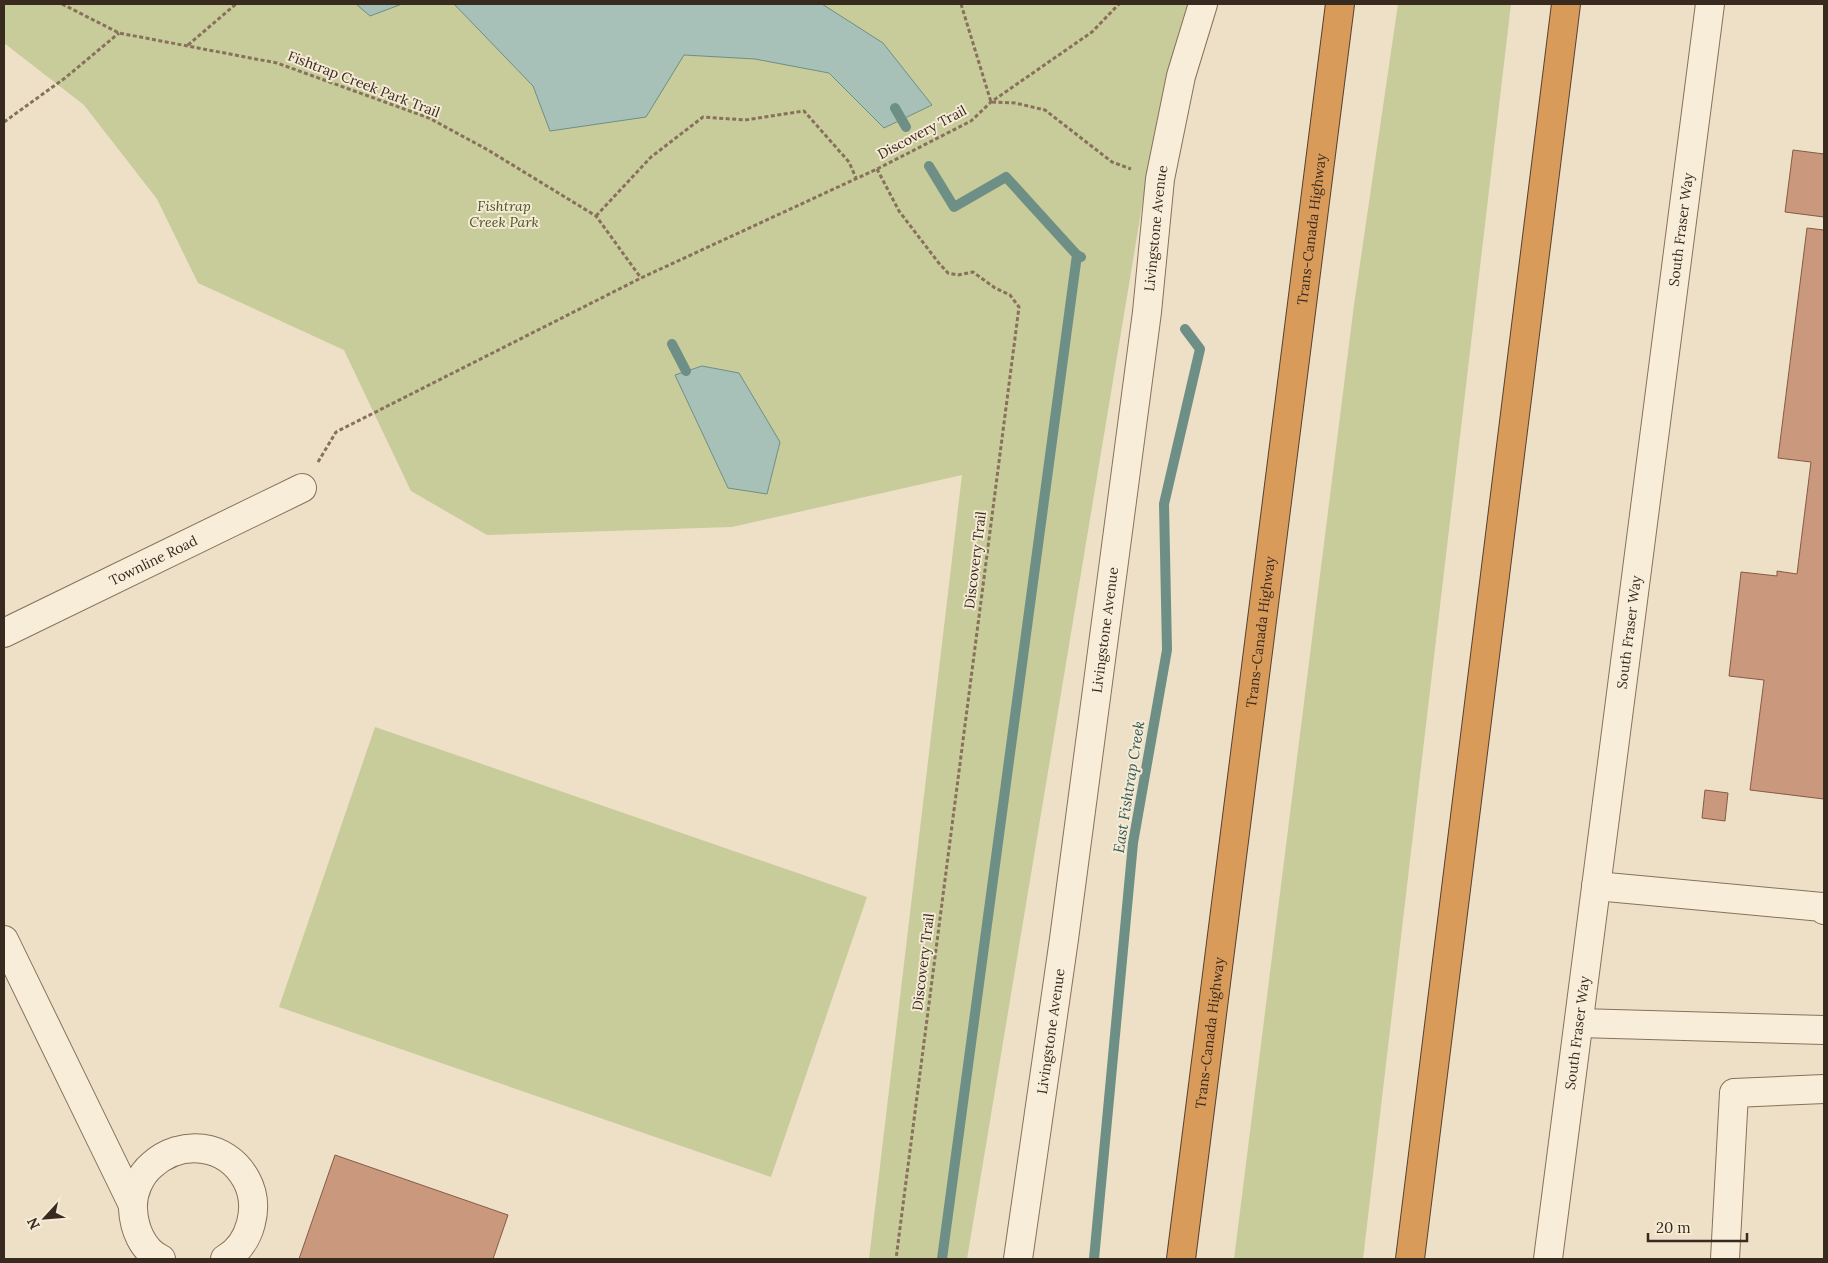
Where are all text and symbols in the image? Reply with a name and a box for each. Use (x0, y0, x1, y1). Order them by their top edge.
street label: Fishtrap Creek Park Trail (285, 47, 443, 121)
street label: Discovery Trail (875, 101, 970, 163)
street label: Trans-Canada Highway (1293, 152, 1330, 306)
street label: Livingstone Avenue (1140, 163, 1172, 292)
street label: South Fraser Way (1665, 171, 1697, 287)
park label: Fishtrap Creek Park (469, 197, 539, 231)
street label: Discovery Trail (960, 510, 990, 610)
street label: Townline Road (106, 531, 200, 589)
street label: Trans-Canada Highway (1242, 555, 1279, 709)
street label: Livingstone Avenue (1088, 566, 1122, 694)
street label: South Fraser Way (1613, 574, 1645, 690)
water label: East Fishtrap Creek (1109, 719, 1148, 854)
street label: Discovery Trail (908, 912, 938, 1012)
street label: Trans-Canada Highway (1191, 955, 1228, 1110)
street label: Livingstone Avenue (1033, 967, 1069, 1095)
street label: South Fraser Way (1561, 974, 1594, 1091)
north arrow (20, 1193, 70, 1243)
scale bar (1648, 1210, 1747, 1242)
text: N (23, 1215, 44, 1233)
text: 20 m (1656, 1218, 1691, 1237)

